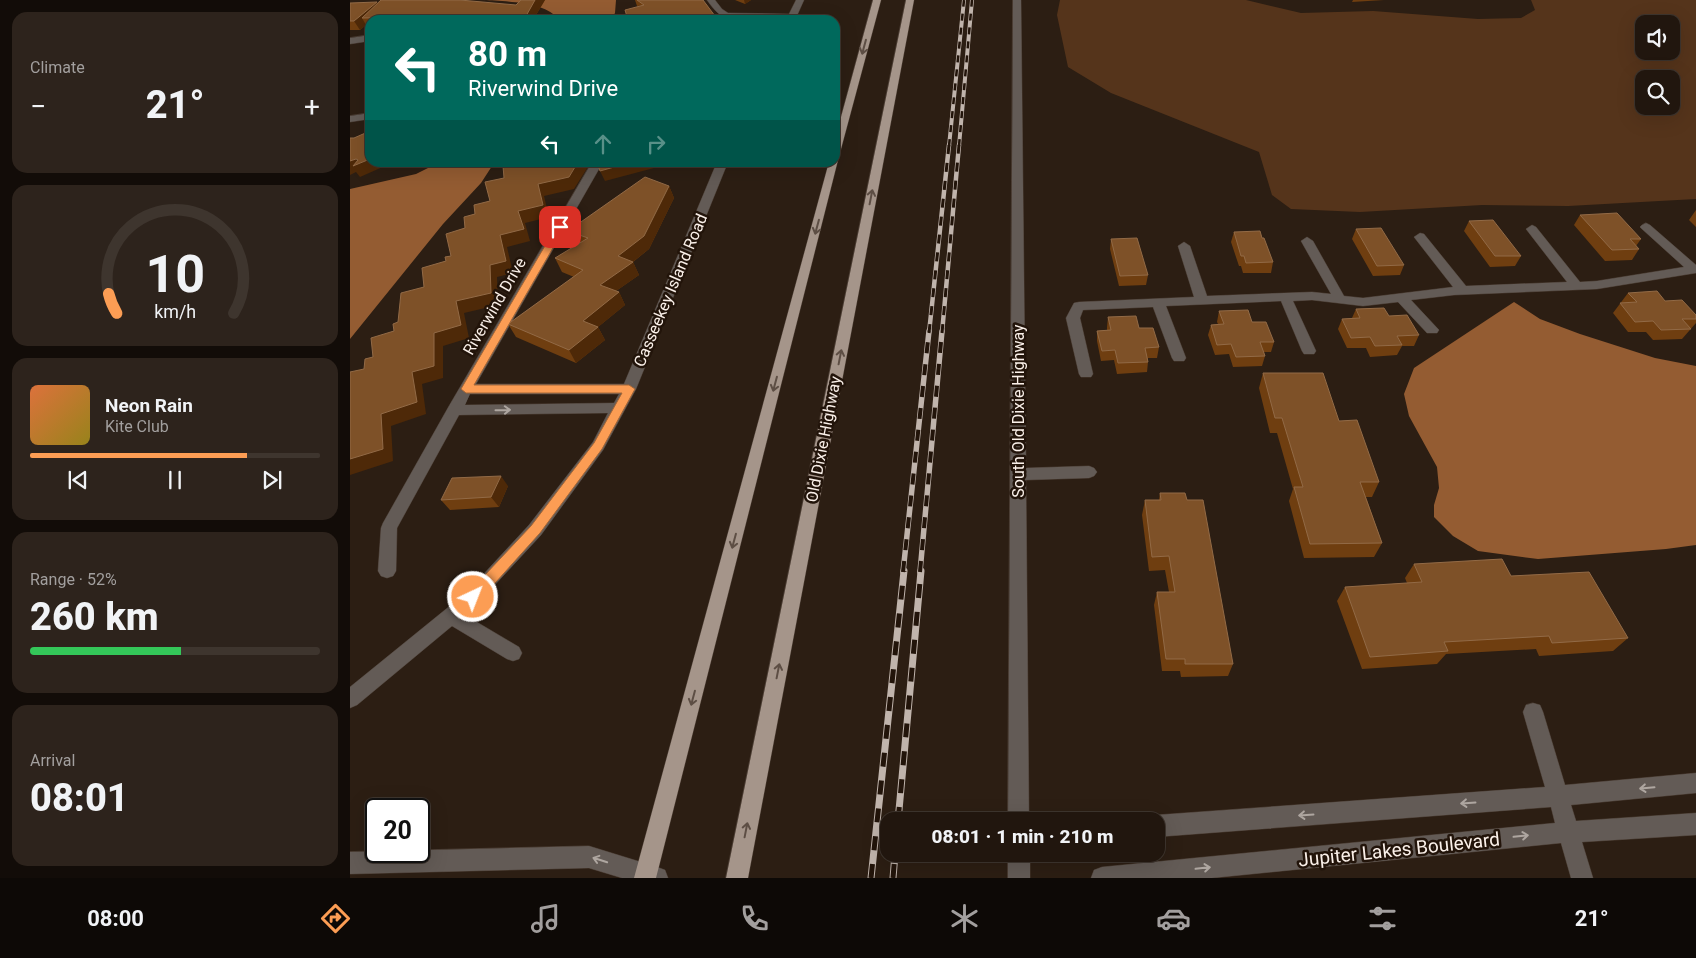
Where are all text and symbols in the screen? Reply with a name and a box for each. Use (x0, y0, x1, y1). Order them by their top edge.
map controls (1635, 15, 1680, 115)
button: sound (1635, 15, 1680, 60)
text: 80 m (468, 34, 547, 75)
icon: left (385, 35, 450, 100)
one-way arrow (859, 39, 868, 55)
text: Climate (30, 58, 85, 77)
button: search (1635, 70, 1680, 115)
text: Riverwind Drive (468, 76, 618, 101)
text: 21° (146, 83, 204, 127)
text: − (30, 90, 46, 123)
text: + (304, 90, 320, 123)
icon: left (536, 130, 564, 158)
icon: ahead (589, 130, 617, 158)
icon: right (642, 130, 670, 158)
one-way arrow (867, 190, 877, 206)
pin (539, 206, 581, 248)
street label: Casseekey Island Road (630, 211, 711, 369)
icon: arrive (546, 213, 574, 241)
one-way arrow (812, 218, 821, 234)
text: 10 (145, 244, 205, 305)
street label: Riverwind Drive (459, 254, 530, 358)
text: km/h (154, 301, 196, 322)
street label: South Old Dixie Highway (1009, 324, 1028, 498)
one-way arrow (835, 349, 845, 365)
street label: Old Dixie Highway (802, 374, 845, 504)
one-way arrow (770, 375, 780, 391)
text: Neon Rain (105, 394, 193, 417)
one-way arrow (495, 405, 511, 414)
text: Kite Club (105, 417, 169, 436)
icon: previous (64, 466, 92, 494)
icon: pause (161, 466, 189, 494)
icon: next (258, 466, 286, 494)
one-way arrow (729, 532, 738, 548)
text: Range · 52% (30, 570, 117, 589)
position arrow (446, 570, 498, 622)
text: 260 km (30, 595, 159, 639)
one-way arrow (773, 663, 783, 679)
one-way arrow (687, 690, 697, 706)
text: Arrival (30, 751, 75, 770)
text: 08:01 (30, 776, 129, 820)
one-way arrow (1640, 783, 1656, 793)
speed limit sign: 20 (365, 798, 430, 863)
one-way arrow (1460, 799, 1476, 808)
one-way arrow (1298, 811, 1314, 820)
one-way arrow (742, 823, 751, 839)
text: 08:01 · 1 min · 210 m (931, 825, 1114, 848)
street label: Jupiter Lakes Boulevard (1297, 827, 1501, 872)
one-way arrow (1513, 832, 1529, 841)
one-way arrow (592, 855, 608, 865)
one-way arrow (1195, 863, 1211, 873)
icon: directions (318, 901, 353, 936)
icon: music (528, 901, 563, 936)
icon: phone (737, 901, 772, 936)
icon: climate (947, 901, 982, 936)
icon: car (1156, 901, 1191, 936)
icon: filters (1365, 901, 1400, 936)
text: 08:00 (87, 906, 144, 931)
text: 21° (1575, 906, 1609, 931)

